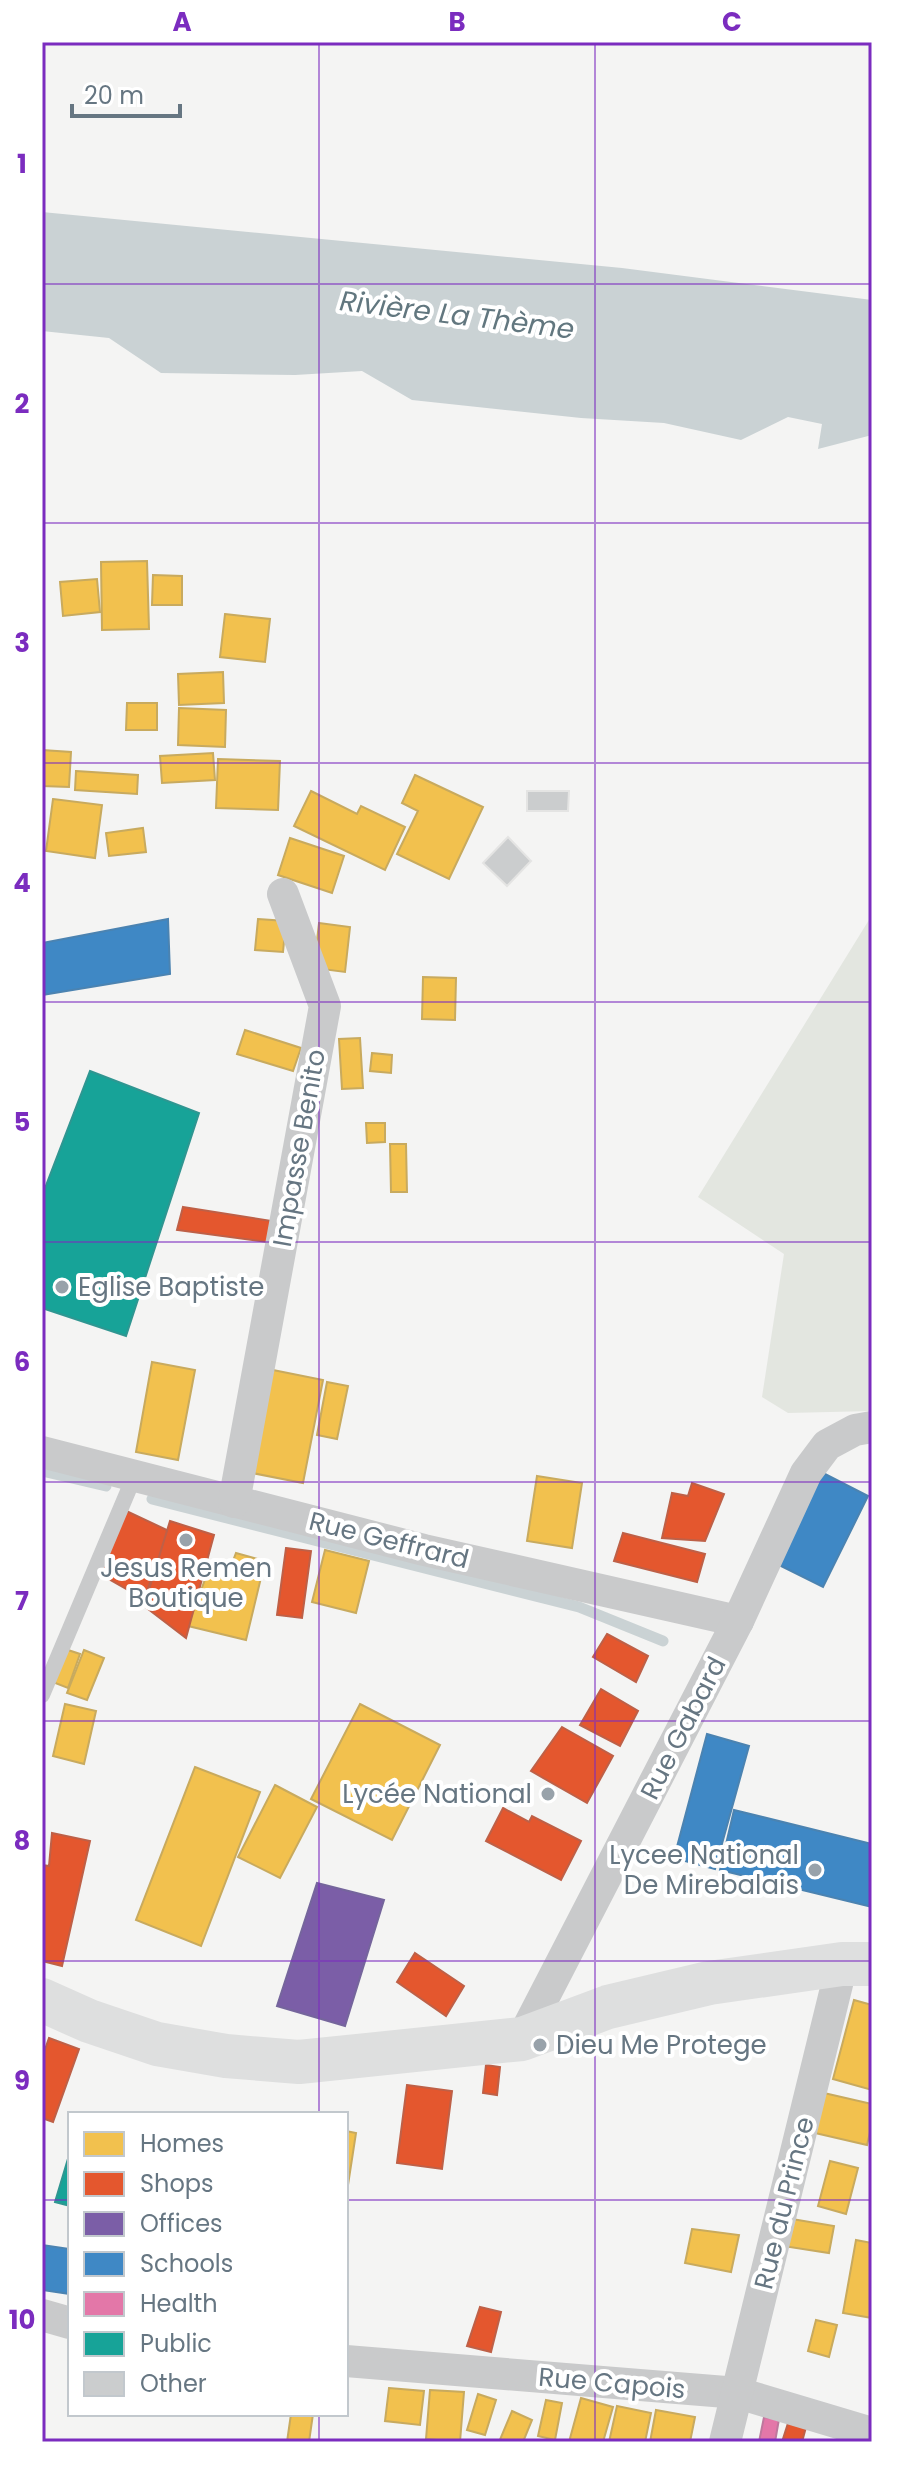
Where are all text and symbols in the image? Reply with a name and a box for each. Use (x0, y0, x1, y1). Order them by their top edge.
text: A (172, 4, 192, 40)
text: B (448, 4, 466, 40)
text: C (722, 4, 742, 40)
scale bar (72, 68, 180, 118)
text: 20 m (84, 79, 144, 112)
text: 1 (17, 146, 27, 182)
water label: Rivière La Thème (337, 281, 577, 349)
text: 2 (15, 386, 30, 422)
text: 3 (14, 625, 30, 661)
text: 4 (13, 865, 31, 901)
street label: Impasse Benito (264, 1047, 334, 1249)
text: 5 (14, 1104, 30, 1140)
place label: Eglise Baptiste (78, 1269, 264, 1305)
marker: Eglise Baptiste (53, 1278, 71, 1296)
text: 6 (14, 1344, 30, 1380)
street label: Rue Geffrard (305, 1503, 473, 1577)
marker: Jesus Remen Boutique (177, 1531, 195, 1549)
place label: Jesus Remen Boutique (100, 1550, 272, 1616)
text: 7 (15, 1583, 29, 1619)
street label: Rue Gabard (632, 1650, 734, 1806)
place label: Lycée National (342, 1776, 532, 1812)
marker: Lycée National (539, 1785, 557, 1803)
text: 8 (14, 1823, 30, 1859)
place label: Lycee National De Mirebalais (609, 1837, 799, 1903)
marker: Lycee National De Mirebalais (806, 1861, 824, 1879)
place label: Dieu Me Protege (556, 2027, 767, 2063)
marker: Dieu Me Protege (531, 2036, 549, 2054)
text: 9 (14, 2063, 30, 2099)
legend (68, 2112, 348, 2416)
street label: Rue du Prince (745, 2113, 823, 2293)
text: Homes (140, 2127, 224, 2160)
text: Shops (140, 2167, 214, 2200)
text: Offices (140, 2207, 223, 2240)
text: Schools (140, 2247, 233, 2280)
text: Health (140, 2287, 218, 2320)
text: 10 (9, 2302, 35, 2338)
text: Public (140, 2327, 212, 2360)
street label: Rue Capois (537, 2359, 687, 2407)
text: Other (140, 2367, 207, 2400)

